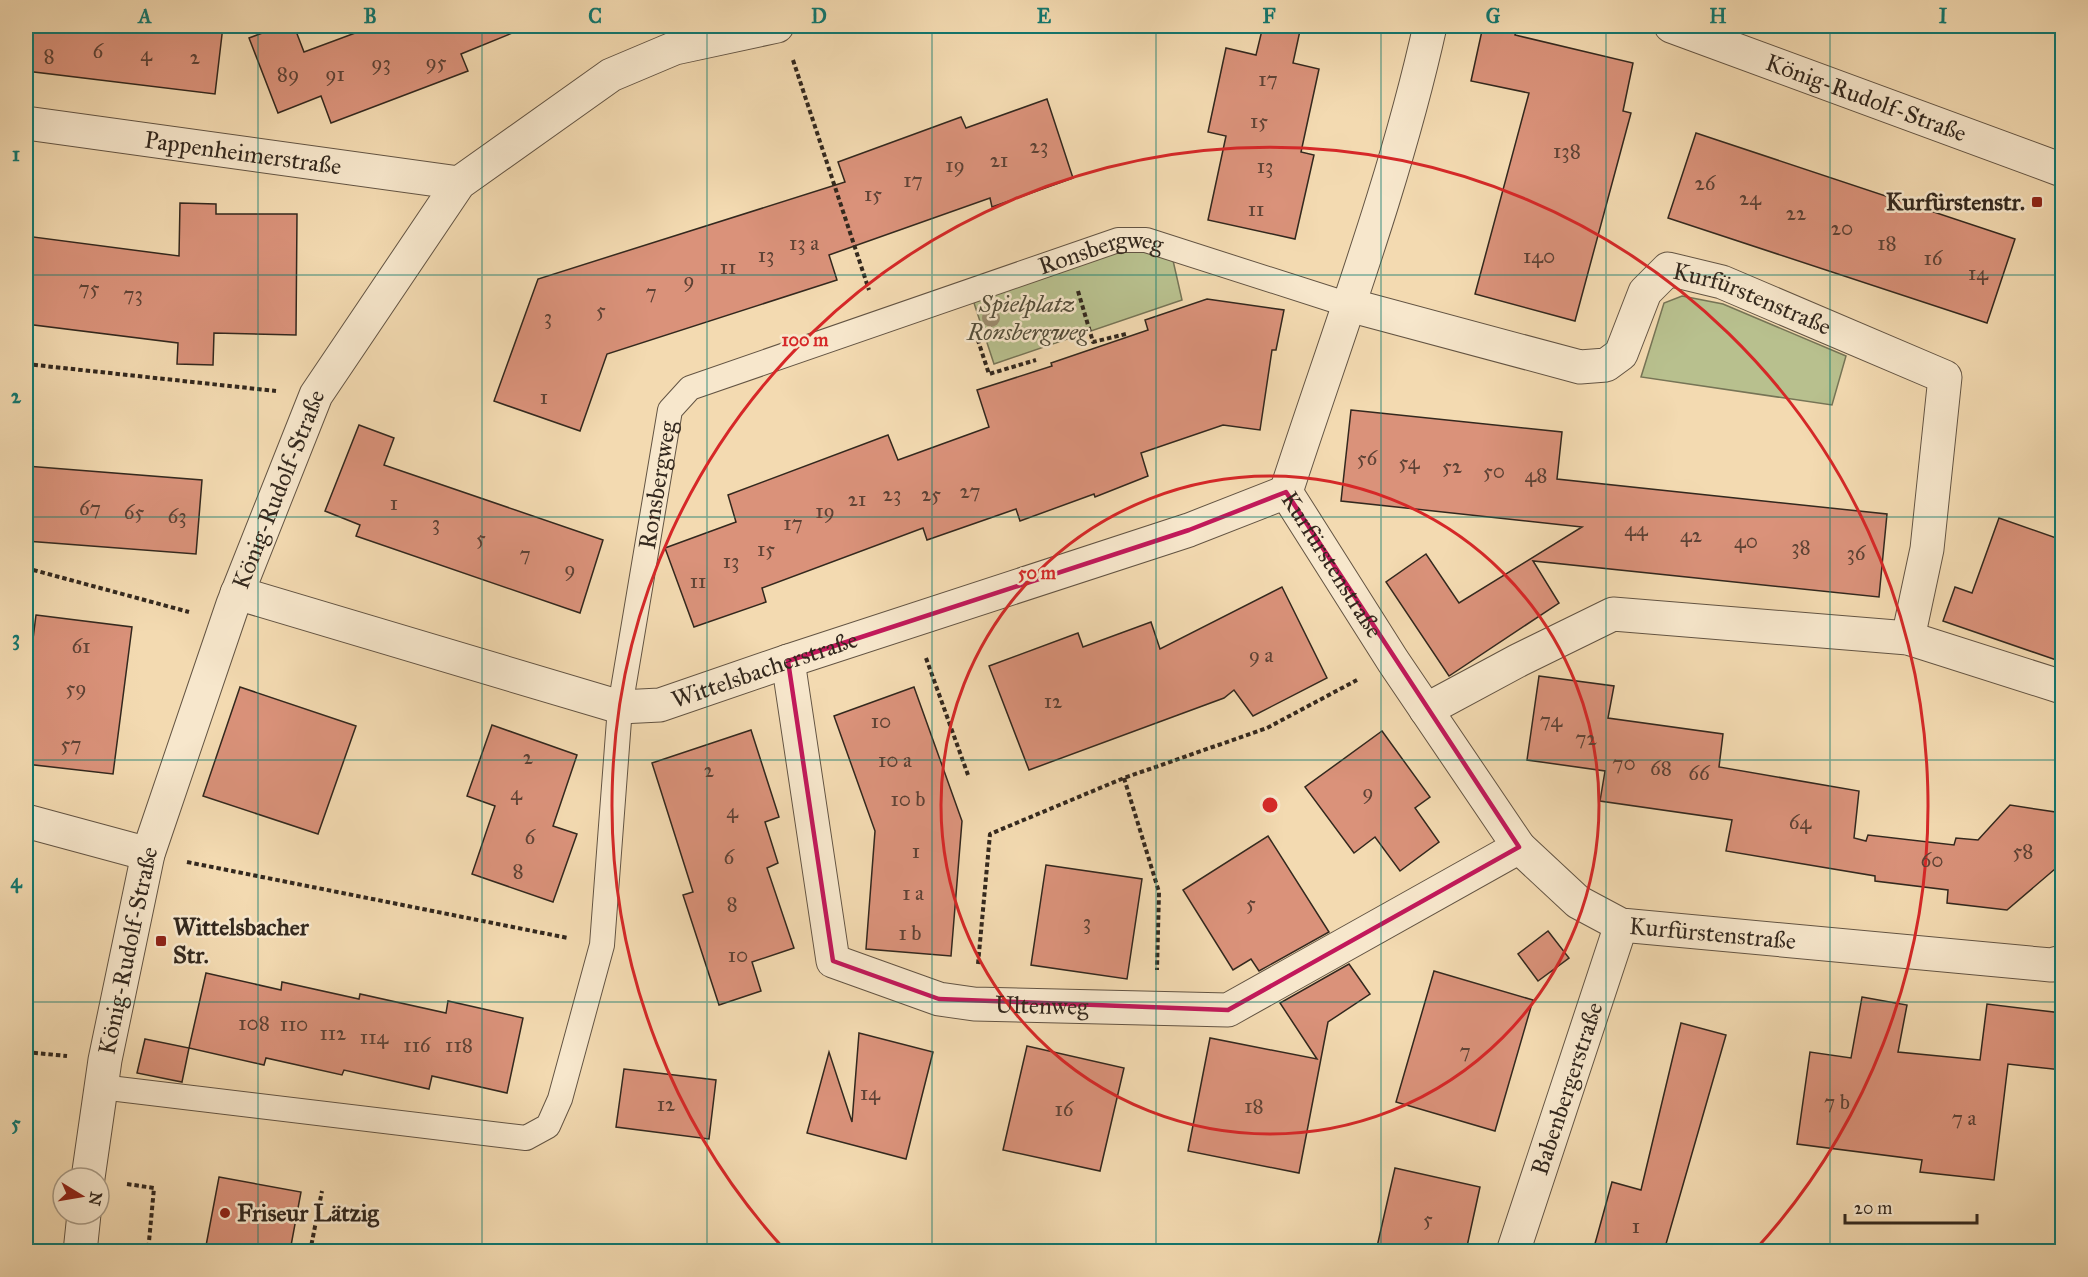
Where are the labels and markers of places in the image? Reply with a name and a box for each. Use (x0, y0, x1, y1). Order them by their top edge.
place label: Kurfürstenstr. (1886, 187, 2025, 217)
marker: Kurfürstenstr. (2030, 195, 2044, 209)
centre of rings (1260, 795, 1280, 815)
place label: Wittelsbacher Str. (173, 912, 310, 970)
marker: Wittelsbacher Str. (154, 934, 168, 948)
place label: Friseur Lätzig (237, 1198, 379, 1228)
marker: Friseur Lätzig (218, 1206, 232, 1220)

